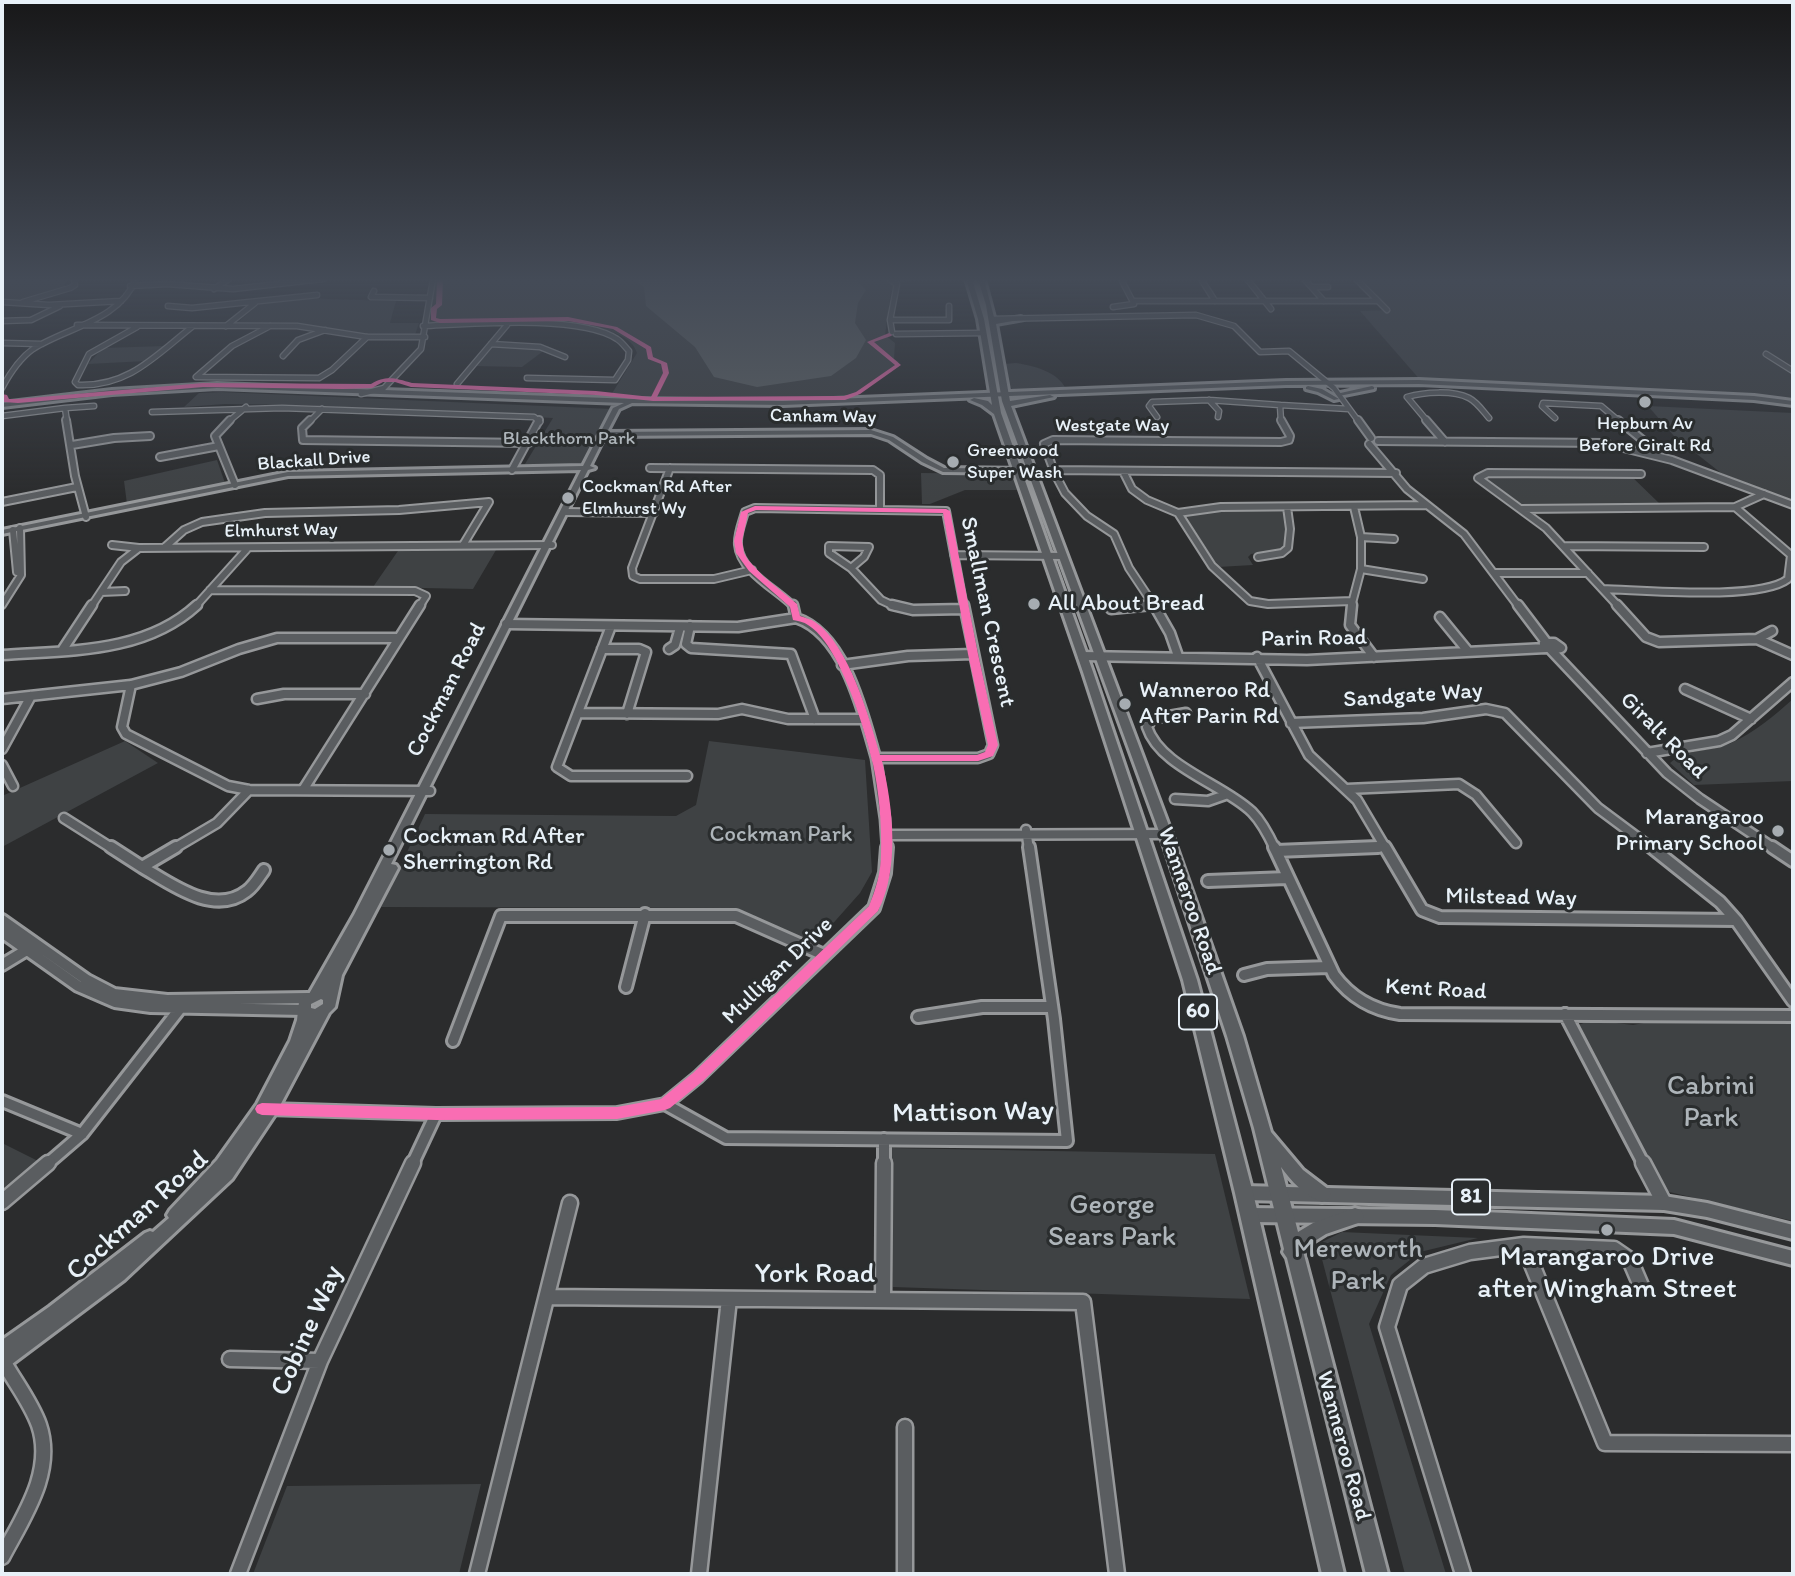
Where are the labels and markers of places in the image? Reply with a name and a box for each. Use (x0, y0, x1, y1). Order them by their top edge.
marker: Hepburn Av Before Giralt Rd (1637, 394, 1653, 410)
place label: Hepburn Av Before Giralt Rd (1579, 413, 1711, 457)
place label: Greenwood Super Wash (967, 440, 1062, 484)
marker: Greenwood Super Wash (945, 454, 961, 470)
place label: Cockman Rd After Elmhurst Wy (582, 476, 732, 520)
marker: Cockman Rd After Elmhurst Wy (560, 490, 576, 506)
place label: All About Bread (1048, 590, 1204, 618)
marker: All About Bread (1026, 596, 1042, 612)
place label: Wanneroo Rd After Parin Rd (1139, 677, 1279, 731)
marker: Wanneroo Rd After Parin Rd (1117, 696, 1133, 712)
place label: Marangaroo Primary School (1615, 804, 1764, 858)
place label: Cockman Rd After Sherrington Rd (403, 823, 584, 877)
marker: Marangaroo Primary School (1770, 823, 1786, 839)
marker: Cockman Rd After Sherrington Rd (381, 842, 397, 858)
marker: Marangaroo Drive after Wingham Street (1599, 1222, 1615, 1238)
place label: Marangaroo Drive after Wingham Street (1477, 1241, 1737, 1307)

